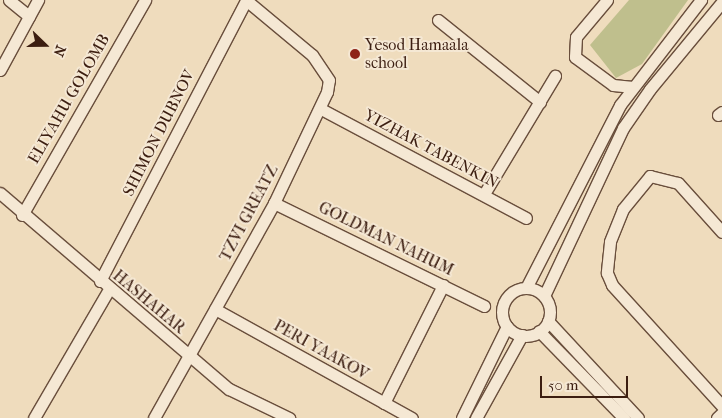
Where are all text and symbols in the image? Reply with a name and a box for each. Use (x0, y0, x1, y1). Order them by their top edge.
north arrow (20, 20, 70, 70)
street label: ELIYAHU GOLOMB (24, 31, 114, 167)
place label: Yesod Hamaala school (365, 35, 469, 73)
text: N (50, 43, 69, 59)
marker: Yesod Hamaala school (349, 48, 361, 60)
street label: SHIMON DUBNOV (119, 67, 199, 199)
street label: YIZHAK TABENKIN (361, 106, 501, 192)
street label: TZVI GREATZ (216, 162, 282, 264)
street label: GOLDMAN NAHUM (315, 198, 457, 280)
street label: HASHAHAR (109, 266, 189, 338)
street label: PERI YAAKOV (270, 316, 372, 384)
scale bar (542, 366, 630, 398)
text: 50 m (548, 376, 578, 394)

